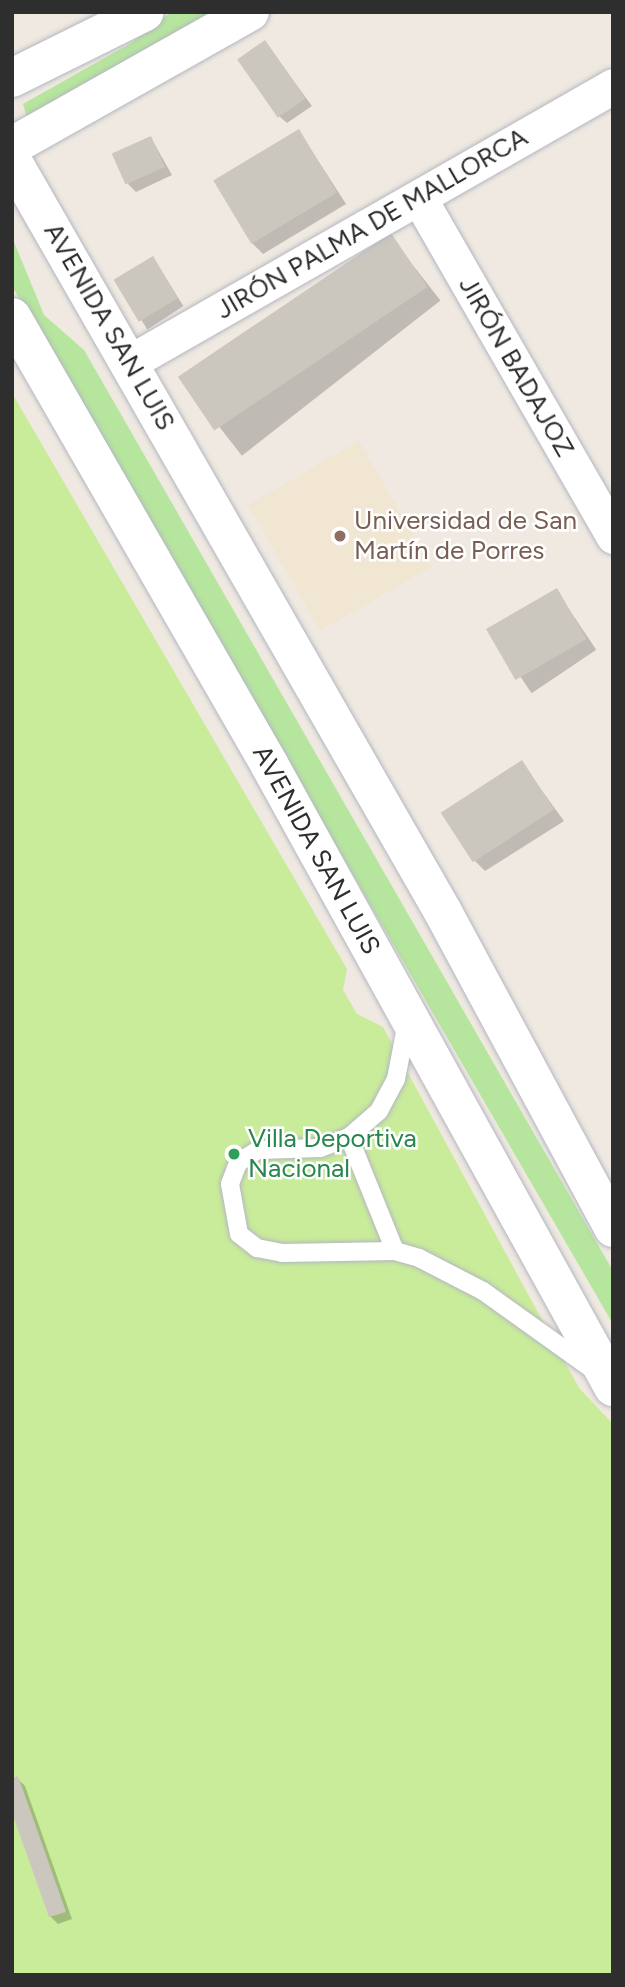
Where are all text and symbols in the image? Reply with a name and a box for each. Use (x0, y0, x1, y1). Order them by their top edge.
street label: JIRÓN PALMA DE MALLORCA (211, 122, 533, 326)
street label: AVENIDA SAN LUIS (37, 218, 181, 436)
street label: JIRÓN BADAJOZ (452, 271, 580, 463)
place label: Universidad de San Martín de Porres (354, 505, 577, 566)
marker: Universidad de San Martín de Porres (332, 528, 348, 544)
street label: AVENIDA SAN LUIS (246, 740, 386, 960)
place label: Villa Deportiva Nacional (248, 1123, 417, 1184)
marker: Villa Deportiva Nacional (226, 1146, 242, 1162)

